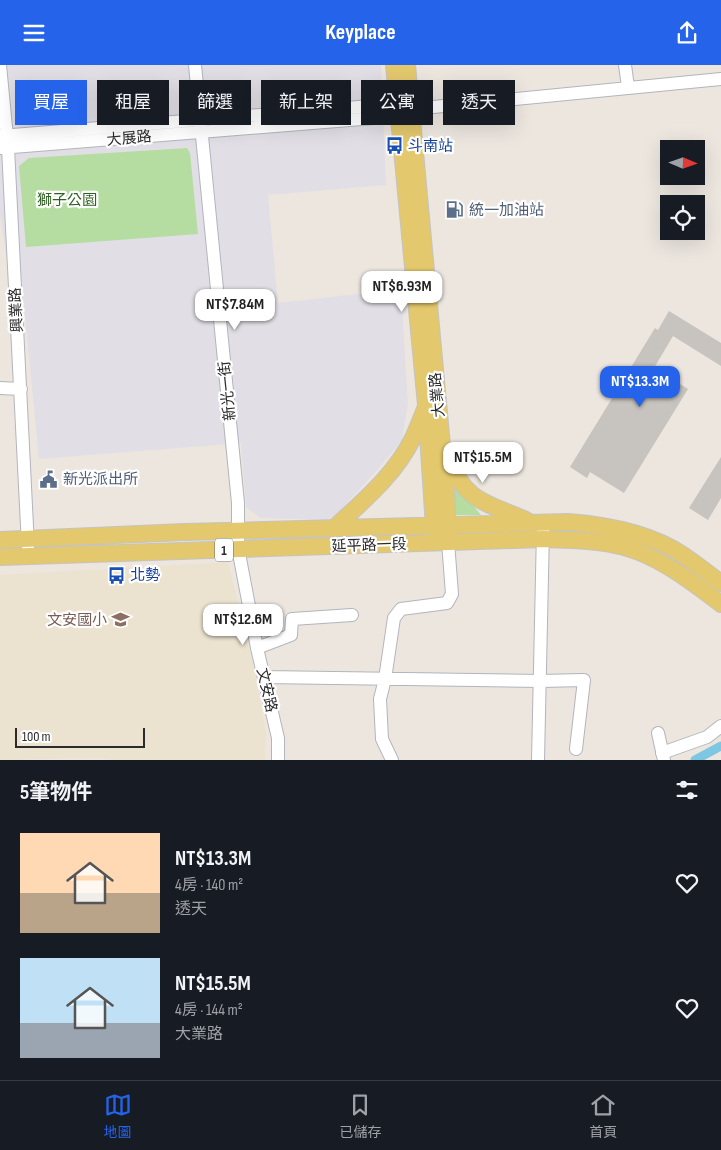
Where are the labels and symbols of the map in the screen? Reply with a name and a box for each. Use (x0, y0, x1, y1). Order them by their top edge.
street label: 大展路 (106, 127, 152, 150)
bus stop icon: 斗南站 (384, 136, 404, 156)
place label: 斗南站 (408, 137, 453, 156)
north arrow (660, 140, 705, 185)
park label: 獅子公園 (37, 191, 97, 210)
fuel station icon: 統一加油站 (445, 200, 465, 220)
place label: 統一加油站 (469, 201, 544, 220)
pin: NT$6.93M (350, 271, 454, 313)
street label: 興業路 (6, 287, 27, 333)
pin: NT$7.84M (183, 289, 287, 331)
street label: 新光一街 (215, 360, 240, 422)
pin: NT$13.3M (588, 365, 692, 408)
street label: 大業路 (426, 372, 449, 418)
pin: NT$15.5M (431, 441, 535, 484)
public building icon: 新光派出所 (39, 469, 59, 489)
place label: 新光派出所 (63, 470, 138, 489)
street label: 延平路一段 (331, 535, 407, 556)
road number: 1 (215, 539, 233, 561)
bus stop icon: 北勢 (106, 565, 126, 585)
place label: 北勢 (130, 566, 160, 585)
pin: NT$12.6M (191, 603, 295, 646)
school or university icon: 文安國小 (111, 610, 131, 630)
place label: 文安國小 (47, 611, 107, 630)
street label: 文安路 (252, 666, 281, 714)
scale bar (15, 725, 145, 748)

